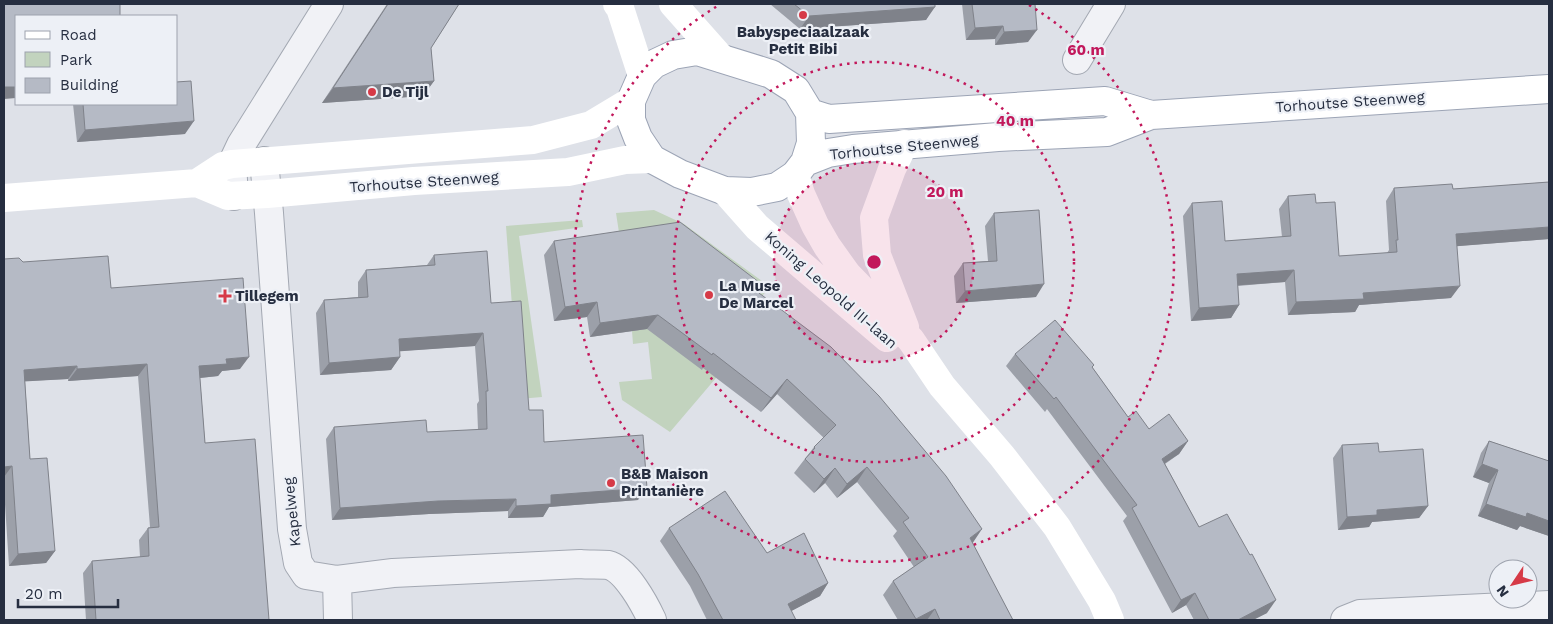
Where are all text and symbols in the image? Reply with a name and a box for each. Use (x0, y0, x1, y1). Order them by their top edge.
marker: Babyspeciaalzaak Petit Bibi (797, 9, 809, 21)
legend (15, 15, 178, 105)
place label: Babyspeciaalzaak Petit Bibi (737, 23, 870, 58)
text: Road (60, 26, 97, 44)
text: 60 m (1067, 41, 1105, 59)
text: Park (60, 51, 93, 69)
text: Building (60, 76, 118, 94)
place label: De Tijl (382, 83, 429, 101)
marker: De Tijl (366, 86, 378, 98)
street label: Torhoutse Steenweg (1275, 88, 1425, 116)
text: 40 m (996, 112, 1034, 130)
street label: Torhoutse Steenweg (829, 130, 979, 164)
street label: Torhoutse Steenweg (349, 168, 499, 196)
text: 20 m (926, 183, 964, 201)
street label: Koning Leopold III-laan (761, 228, 901, 352)
centre of rings (865, 253, 883, 271)
place label: La Muse De Marcel (719, 277, 794, 312)
place label: Tillegem (235, 287, 299, 305)
marker: La Muse De Marcel (703, 289, 715, 301)
marker: Tillegem (219, 290, 231, 302)
place label: B&B Maison Printanière (621, 465, 708, 500)
street label: Kapelweg (279, 477, 305, 547)
marker: B&B Maison Printanière (605, 477, 617, 489)
north arrow (1488, 559, 1538, 609)
scale bar (18, 576, 118, 608)
text: N (1493, 583, 1512, 600)
text: 20 m (25, 585, 63, 603)

